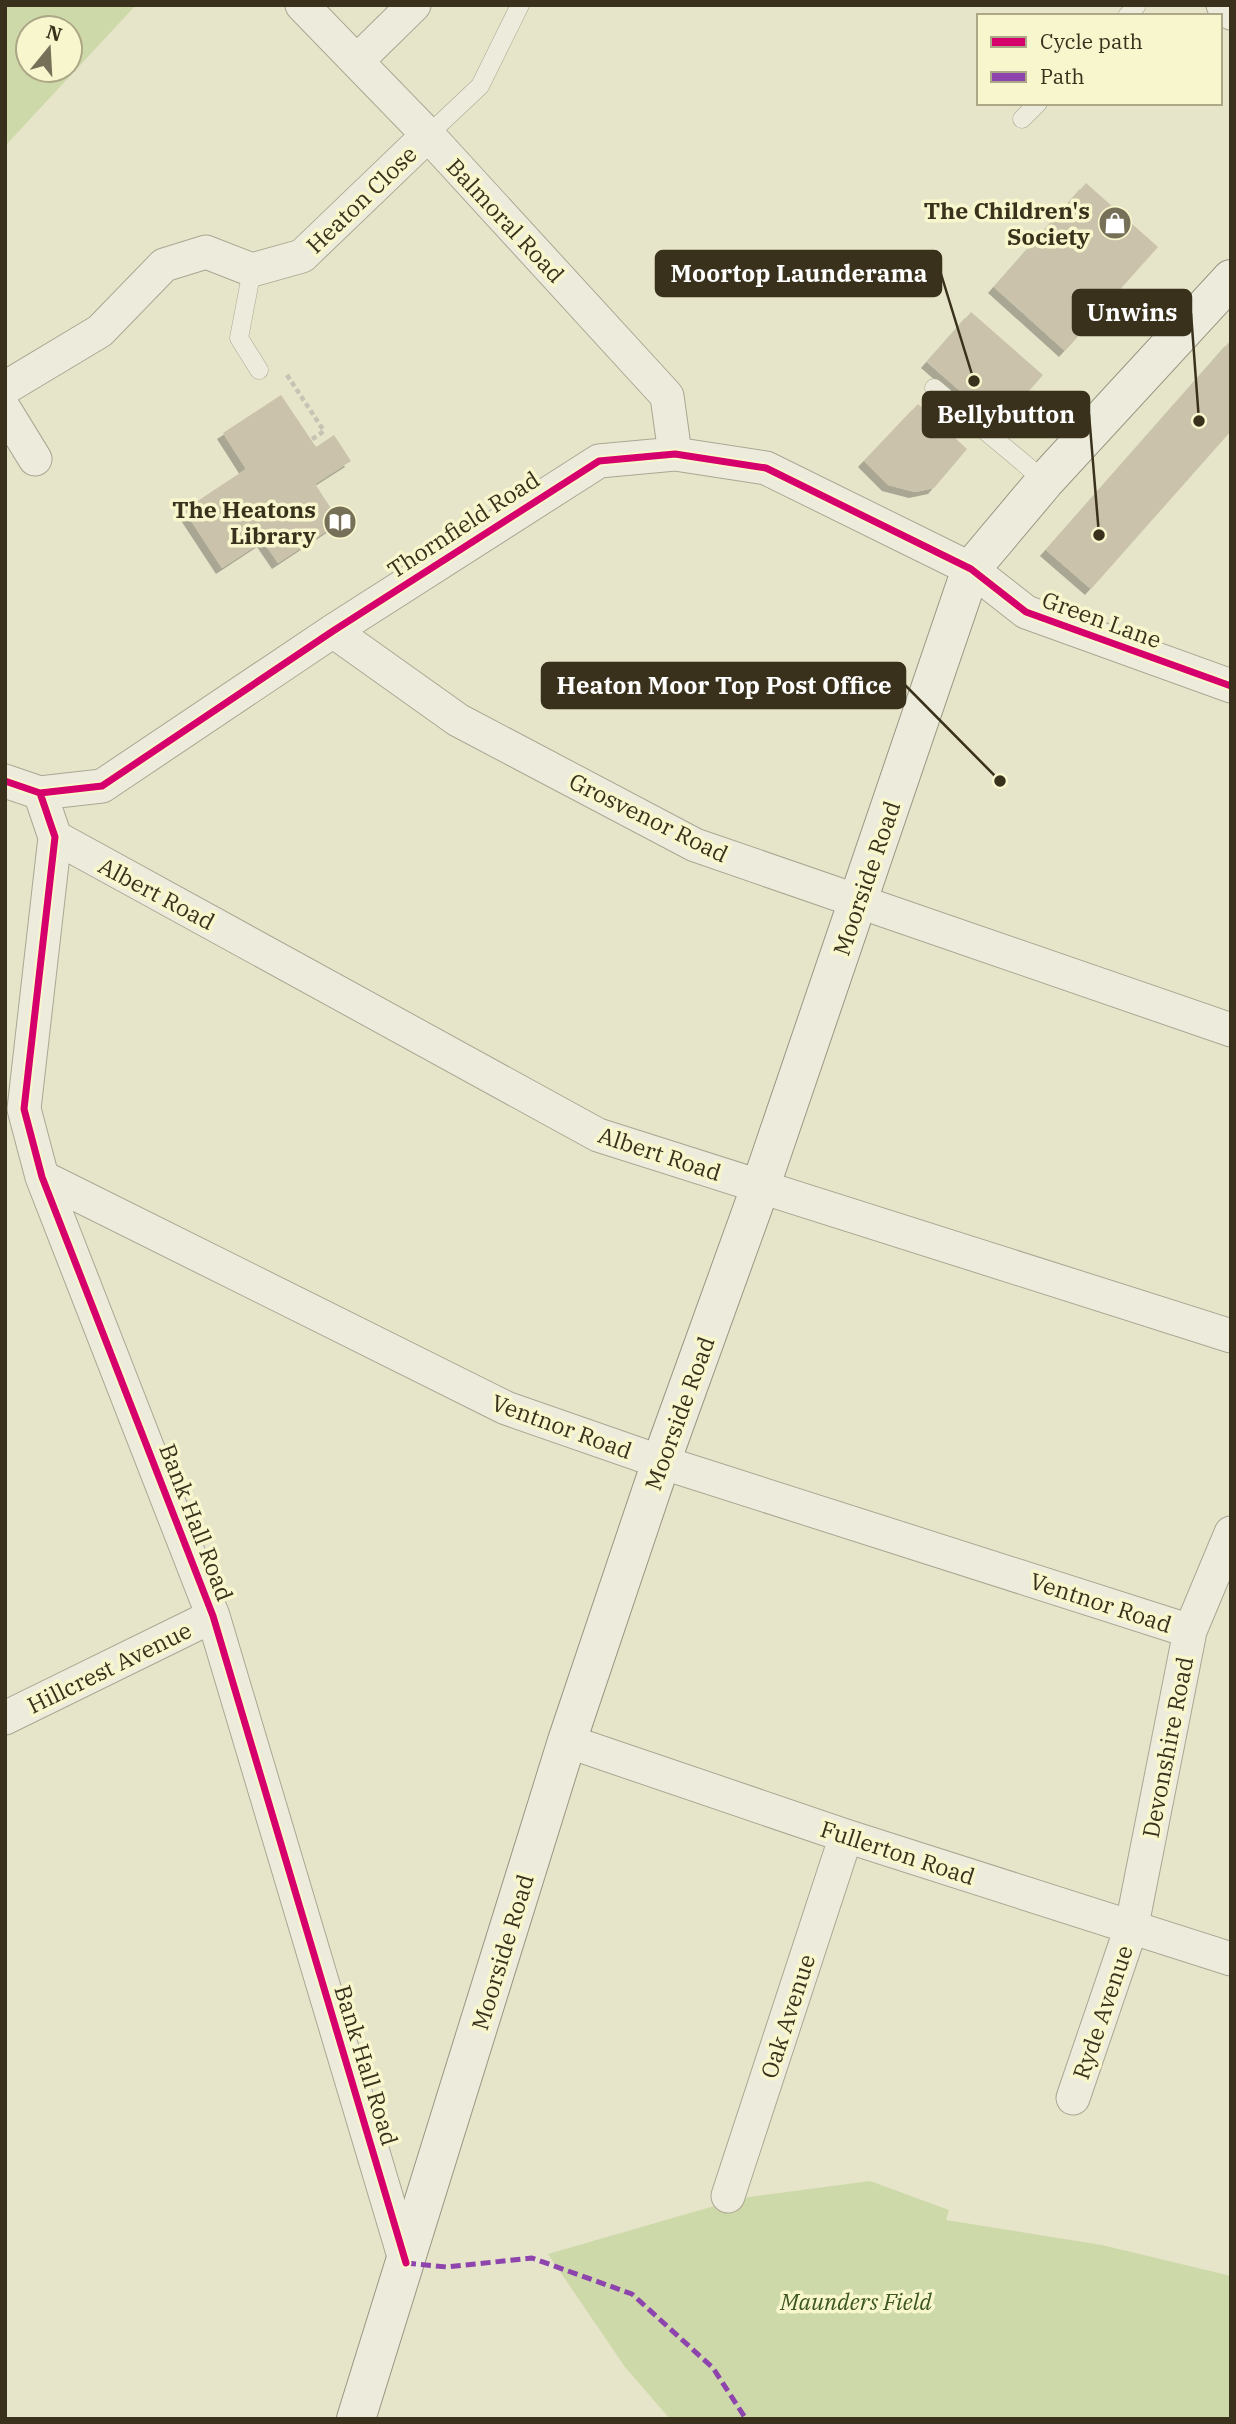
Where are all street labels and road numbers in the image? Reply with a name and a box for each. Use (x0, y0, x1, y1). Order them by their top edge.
street label: Heaton Close (299, 139, 423, 259)
street label: Balmoral Road (441, 151, 571, 289)
street label: Thornfield Road (381, 464, 545, 584)
street label: Green Lane (1038, 584, 1166, 654)
street label: Grosvenor Road (565, 766, 733, 868)
street label: Moorside Road (826, 797, 906, 959)
street label: Albert Road (94, 850, 220, 936)
street label: Albert Road (595, 1119, 725, 1187)
street label: Moorside Road (637, 1332, 721, 1494)
street label: Ventnor Road (488, 1387, 636, 1465)
street label: Bank Hall Road (153, 1439, 241, 1605)
street label: Ventnor Road (1026, 1565, 1176, 1639)
street label: Hillcrest Avenue (22, 1614, 196, 1720)
street label: Devonshire Road (1135, 1654, 1199, 1840)
street label: Fullerton Road (817, 1813, 979, 1891)
street label: Moorside Road (464, 1870, 540, 2034)
street label: Ryde Avenue (1065, 1941, 1139, 2083)
street label: Oak Avenue (753, 1950, 821, 2082)
street label: Bank Hall Road (328, 1981, 406, 2149)

